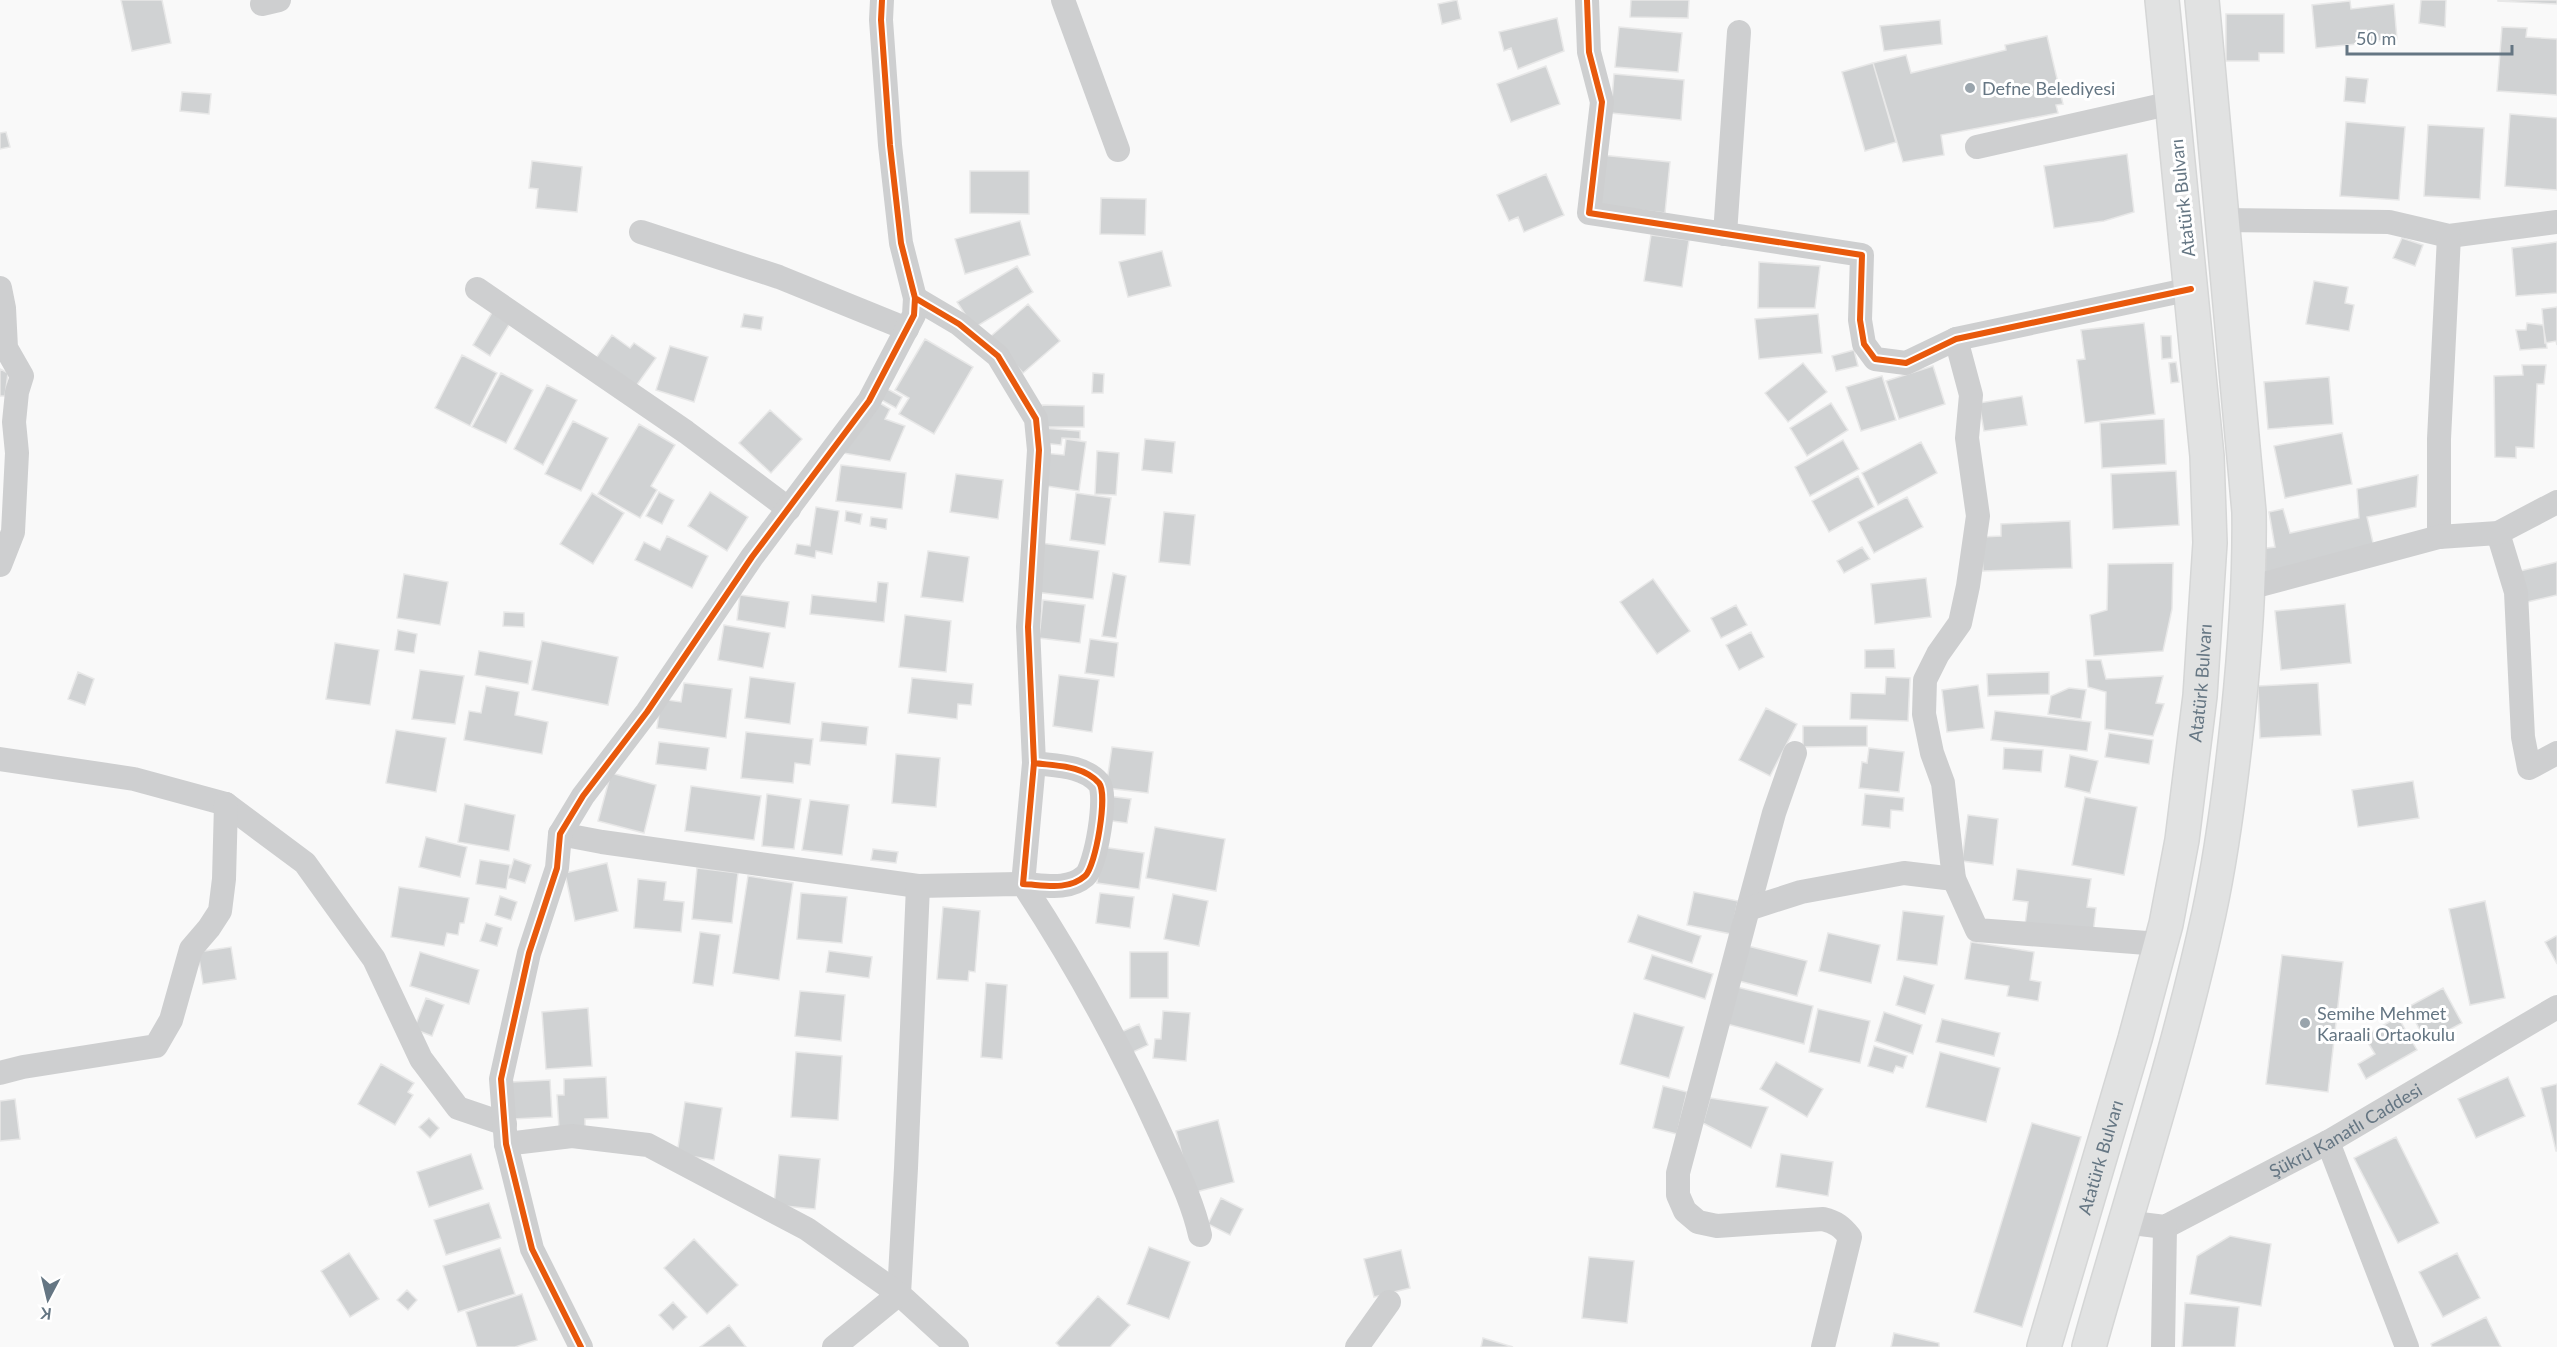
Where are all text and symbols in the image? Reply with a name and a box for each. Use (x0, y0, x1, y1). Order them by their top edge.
scale bar (2347, 18, 2512, 56)
text: 50 m (2356, 27, 2396, 49)
place label: Defne Belediyesi (1982, 77, 2115, 99)
marker: Defne Belediyesi (1963, 81, 1977, 95)
street label: Atatürk Bulvarı (2165, 138, 2199, 258)
street label: Atatürk Bulvarı (2183, 623, 2216, 743)
place label: Semihe Mehmet Karaali Ortaokulu (2317, 1002, 2455, 1045)
marker: Semihe Mehmet Karaali Ortaokulu (2298, 1016, 2312, 1030)
street label: Şükrü Kanatlı Caddesi (2265, 1078, 2426, 1182)
street label: Atatürk Bulvarı (2073, 1097, 2127, 1217)
north arrow (18, 1269, 78, 1329)
text: K (38, 1304, 53, 1324)

